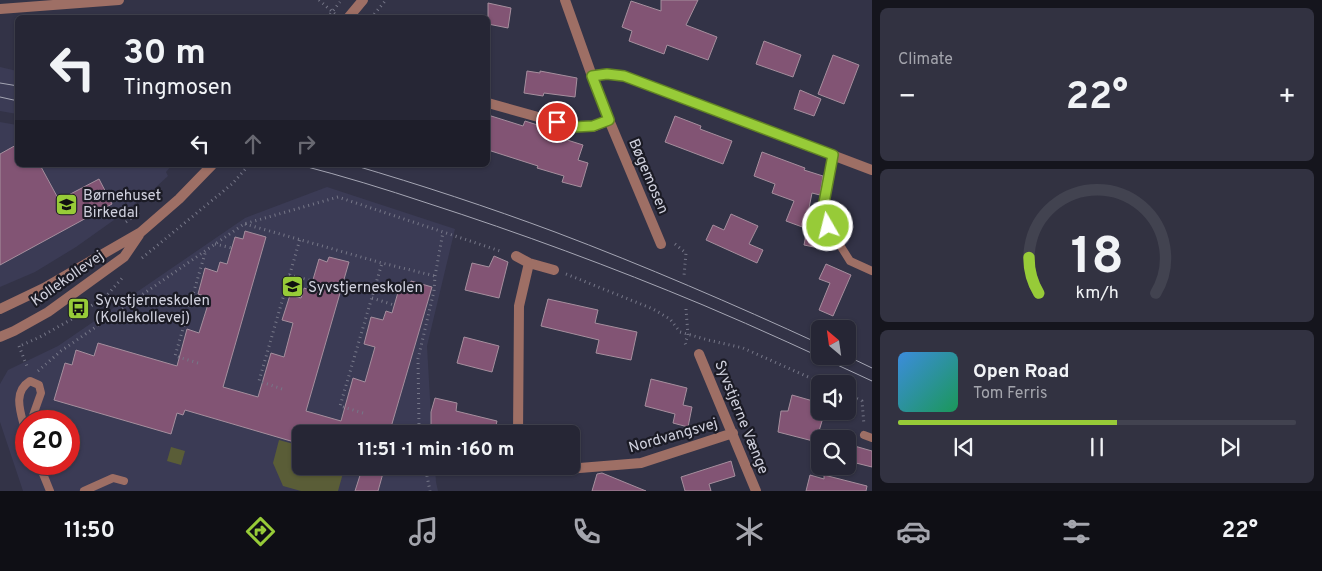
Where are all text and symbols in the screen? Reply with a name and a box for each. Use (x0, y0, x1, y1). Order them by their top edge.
text: 30 m (123, 32, 206, 76)
icon: left (40, 35, 105, 100)
text: Climate (898, 50, 953, 70)
text: 22° (1066, 74, 1128, 123)
text: Tingmosen (123, 75, 232, 102)
text: − (898, 80, 916, 116)
text: + (1278, 80, 1296, 116)
pin (536, 101, 578, 143)
icon: arrive (543, 108, 571, 136)
icon: left (186, 130, 214, 158)
icon: ahead (239, 130, 267, 158)
icon: right (292, 130, 320, 158)
street label: Bøgemosen (623, 136, 672, 217)
place label: Børnehuset Birkedal (83, 187, 161, 223)
school or university icon: Børnehuset Birkedal (55, 192, 79, 216)
position arrow (801, 199, 853, 251)
text: 18 (1070, 226, 1124, 292)
street label: Kollekollevej (28, 247, 108, 311)
school or university icon: Syvstjerneskolen (280, 275, 304, 299)
place label: Syvstjerneskolen (308, 279, 423, 298)
text: km/h (1075, 282, 1119, 305)
place label: Syvstjerneskolen (Kollekollevej) (95, 292, 210, 328)
bus stop icon: Syvstjerneskolen (Kollekollevej) (67, 297, 91, 321)
north arrow (811, 320, 856, 365)
map controls (811, 320, 856, 475)
street label: Syvstjerne Vænge (709, 358, 772, 477)
text: Open Road (973, 360, 1069, 384)
button: sound (811, 375, 856, 420)
text: Tom Ferris (973, 384, 1047, 404)
speed limit sign: 20 (15, 410, 80, 475)
street label: Nordvangsvej (627, 415, 720, 458)
button: search (811, 430, 856, 475)
icon: previous (950, 433, 978, 461)
icon: pause (1083, 433, 1111, 461)
icon: next (1216, 433, 1244, 461)
text: 11:51 · 1 min · 160 m (358, 438, 514, 462)
icon: directions (243, 514, 278, 549)
icon: music (406, 514, 441, 549)
icon: phone (569, 514, 604, 549)
icon: climate (732, 514, 767, 549)
icon: car (896, 514, 931, 549)
icon: filters (1059, 514, 1094, 549)
text: 11:50 (64, 518, 115, 545)
text: 22° (1222, 518, 1258, 545)

